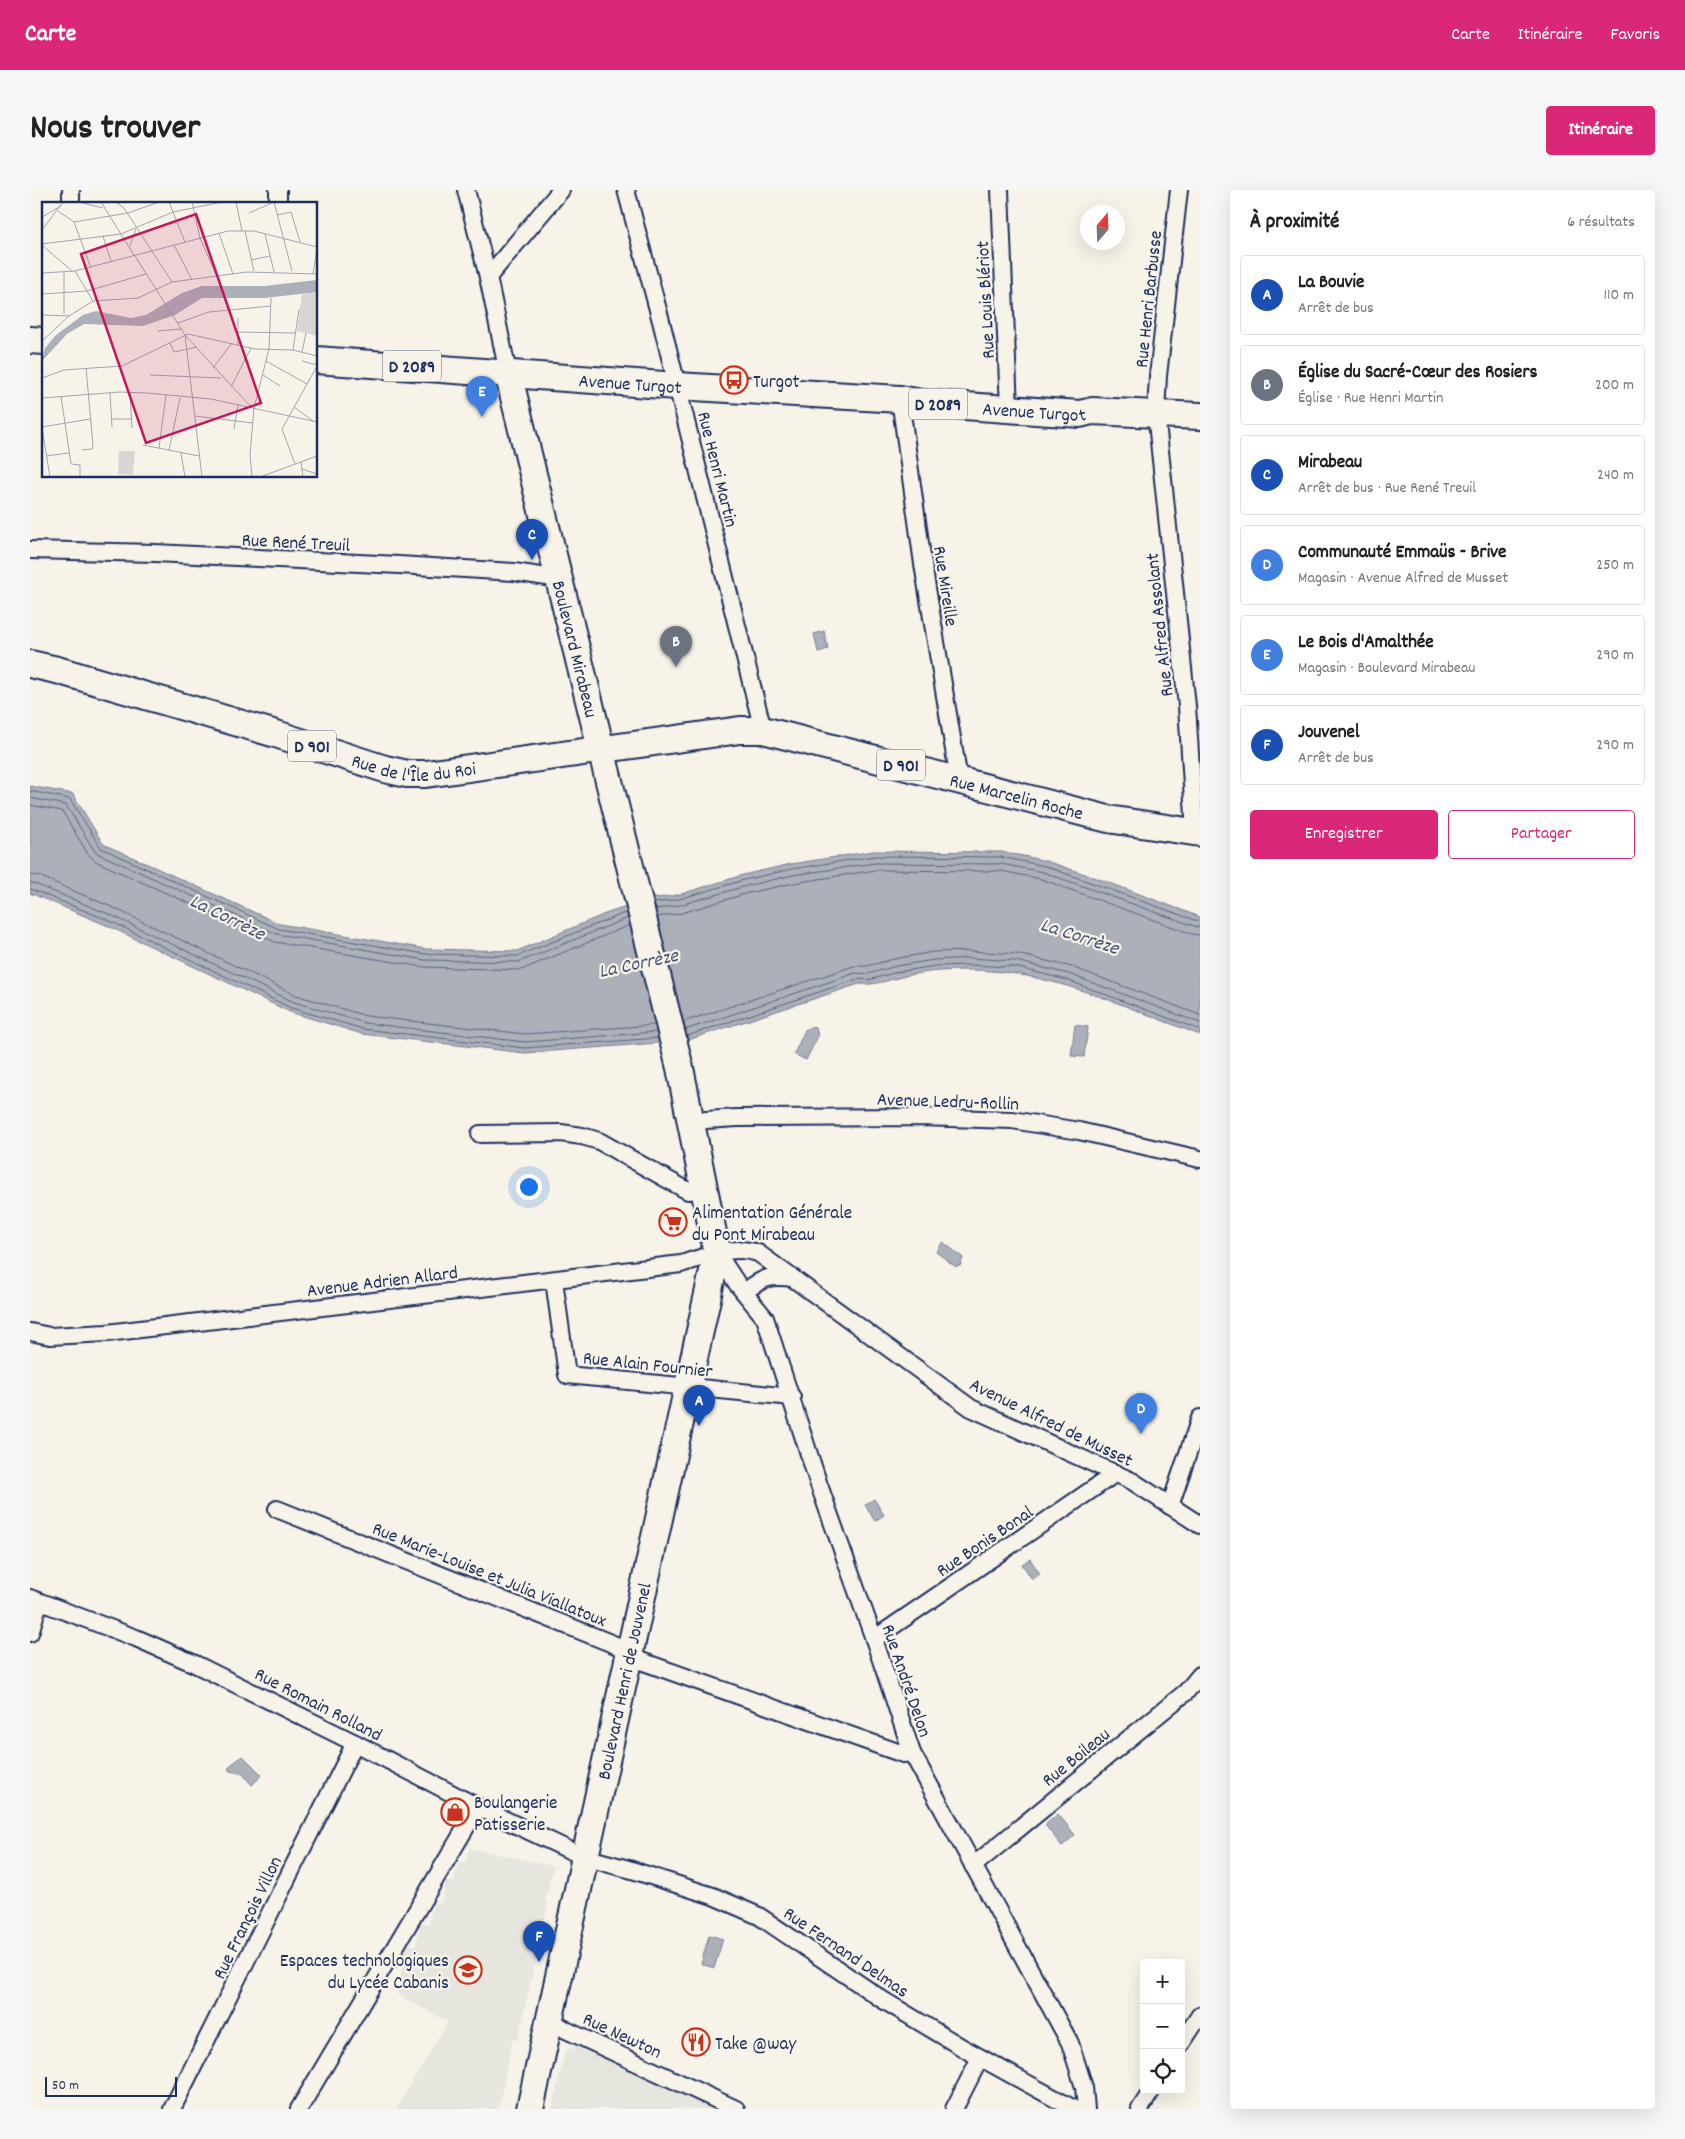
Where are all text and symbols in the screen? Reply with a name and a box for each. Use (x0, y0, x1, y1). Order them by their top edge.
text: Carte (25, 18, 76, 52)
text: Carte (1451, 23, 1490, 48)
text: Itinéraire (1518, 23, 1582, 48)
text: Favoris (1610, 23, 1660, 48)
text: Nous trouver (30, 105, 200, 155)
button: Itinéraire (1546, 106, 1655, 155)
inset map (42, 202, 318, 478)
north arrow (1080, 205, 1125, 250)
text: À proximité (1250, 208, 1339, 238)
text: 6 résultats (1567, 211, 1635, 234)
street label: Rue Henri Barbusse (1130, 230, 1171, 369)
street label: Rue Louis Blériot (971, 240, 1004, 359)
text: La Bouvie (1298, 270, 1364, 297)
text: A (1263, 284, 1271, 307)
text: 110 m (1604, 284, 1634, 307)
text: Arrêt de bus (1298, 297, 1374, 320)
road number: D 2089 (383, 350, 441, 382)
text: Église du Sacré-Cœur des Rosiers (1298, 360, 1537, 387)
bus stop icon: Turgot (719, 365, 749, 395)
street label: Avenue Turgot (578, 369, 682, 403)
place label: Turgot (753, 370, 800, 397)
text: B (1263, 374, 1271, 397)
text: 200 m (1595, 374, 1634, 397)
pin: E (466, 376, 498, 417)
text: Église · Rue Henri Martin (1298, 387, 1443, 410)
road number: D 2089 (909, 388, 967, 420)
street label: Avenue Turgot (981, 397, 1089, 431)
street label: Rue Henri Martin (688, 409, 743, 530)
text: Mirabeau (1298, 450, 1362, 477)
text: C (1263, 464, 1271, 487)
text: 240 m (1597, 464, 1634, 487)
text: Arrêt de bus · Rue René Treuil (1298, 477, 1476, 500)
pin: C (516, 519, 548, 560)
street label: Rue René Treuil (241, 528, 351, 561)
text: Communauté Emmaüs - Brive (1298, 540, 1506, 567)
street label: Rue Mireille (924, 544, 963, 629)
street label: Rue Alfred Assolant (1141, 551, 1182, 698)
text: D (1263, 554, 1271, 577)
text: 250 m (1596, 554, 1634, 577)
text: Magasin · Avenue Alfred de Musset (1298, 567, 1508, 590)
street label: Boulevard Mirabeau (543, 578, 603, 721)
pin: B (660, 626, 692, 667)
text: Le Bois d'Amalthée (1298, 630, 1434, 657)
text: E (1263, 644, 1271, 667)
text: 290 m (1596, 644, 1634, 667)
text: Magasin · Boulevard Mirabeau (1298, 657, 1475, 680)
text: Jouvenel (1298, 720, 1360, 747)
road number: D 901 (288, 730, 336, 762)
text: F (1263, 734, 1271, 757)
text: 290 m (1596, 734, 1634, 757)
text: Arrêt de bus (1298, 747, 1374, 770)
street label: Rue de l'Île du Roi (347, 749, 478, 791)
road number: D 901 (877, 750, 925, 780)
street label: Rue Marcelin Roche (946, 769, 1086, 829)
button: Enregistrer (1250, 810, 1438, 859)
button: Partager (1448, 810, 1635, 859)
water label: La Corrèze (184, 888, 270, 950)
water label: La Corrèze (1036, 912, 1123, 964)
water label: La Corrèze (596, 943, 682, 987)
street label: Avenue Ledru-Rollin (876, 1088, 1019, 1119)
your location (516, 1174, 542, 1200)
place label: Alimentation Générale du Pont Mirabeau (692, 1201, 852, 1250)
supermarket icon: Alimentation Générale du Pont Mirabeau (658, 1207, 688, 1237)
street label: Avenue Adrien Allard (305, 1261, 459, 1306)
street label: Rue Alain Fournier (581, 1346, 714, 1387)
street label: Avenue Alfred de Musset (964, 1373, 1137, 1475)
pin: A (683, 1385, 715, 1426)
pin: D (1125, 1393, 1157, 1434)
street label: Rue Bonis Bonal (932, 1500, 1040, 1585)
street label: Rue Marie-Louise et Julia Viallatoux (368, 1517, 610, 1636)
street label: Boulevard Henri de Jouvenel (592, 1580, 661, 1783)
street label: Rue André Delon (873, 1621, 937, 1741)
street label: Rue Romain Rolland (249, 1662, 386, 1750)
street label: Rue Boileau (1037, 1723, 1117, 1795)
place label: Boulangerie Patisserie (474, 1791, 557, 1840)
shop icon: Boulangerie Patisserie (440, 1797, 470, 1827)
street label: Rue François Villon (208, 1852, 291, 1985)
street label: Rue Fernand Delmas (777, 1902, 913, 2006)
pin: F (523, 1921, 555, 1962)
place label: Espaces technologiques du Lycée Cabanis (280, 1949, 449, 1998)
school or university icon: Espaces technologiques du Lycée Cabanis (453, 1955, 483, 1985)
map controls (1140, 1959, 1185, 2094)
button: + (1140, 1959, 1185, 2004)
button: − (1140, 2004, 1185, 2049)
street label: Rue Newton (578, 2007, 665, 2067)
restaurant icon: Take @way (681, 2027, 711, 2057)
place label: Take @way (715, 2032, 796, 2059)
button: locate (1140, 2049, 1185, 2094)
scale bar (45, 2074, 178, 2097)
text: 50 m (52, 2076, 79, 2096)

